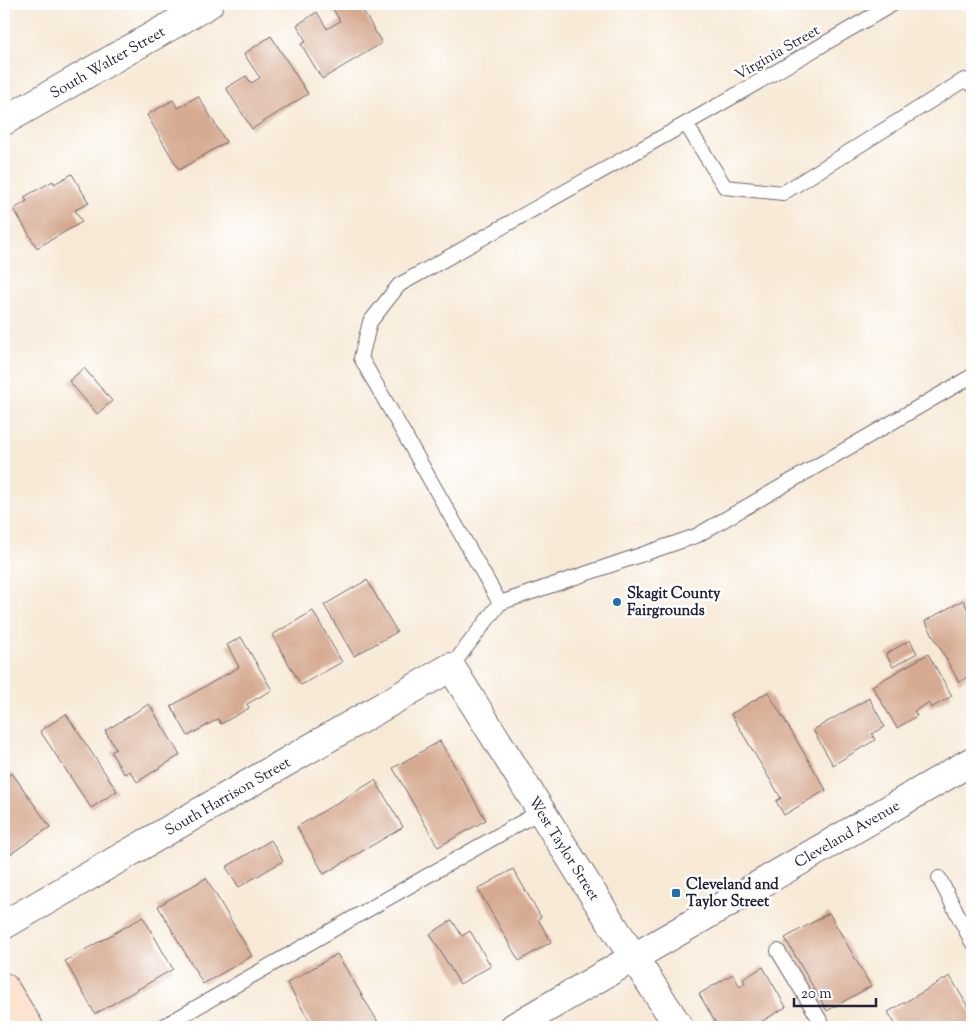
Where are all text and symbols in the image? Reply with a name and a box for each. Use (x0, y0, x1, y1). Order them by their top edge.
street label: Virginia Street (732, 21, 824, 86)
street label: South Walter Street (47, 22, 170, 105)
place label: Skagit County Fairgrounds (627, 584, 721, 622)
marker: Skagit County Fairgrounds (611, 596, 623, 608)
street label: South Harrison Street (161, 753, 295, 842)
street label: West Taylor Street (523, 793, 604, 905)
street label: Cleveland Avenue (791, 796, 904, 874)
place label: Cleveland and Taylor Street (686, 875, 779, 913)
marker: Cleveland and Taylor Street (670, 887, 682, 899)
scale bar (794, 976, 876, 1008)
text: 20 m (801, 984, 832, 1005)

